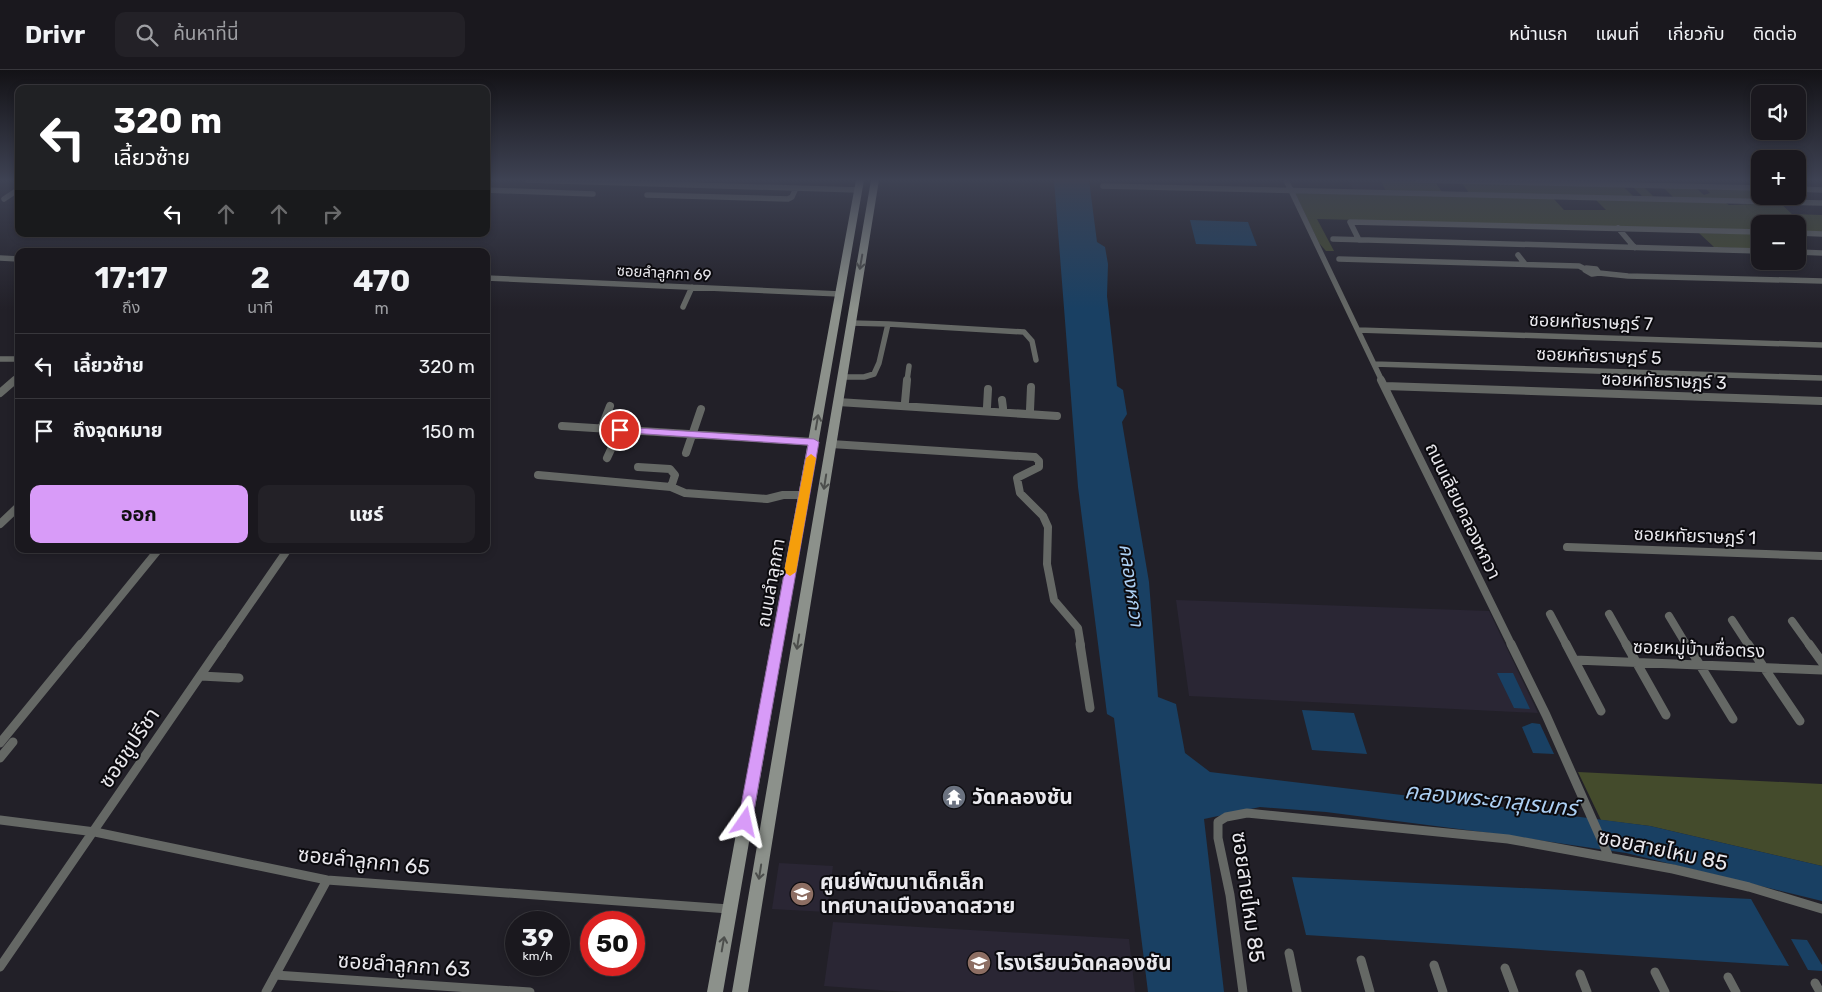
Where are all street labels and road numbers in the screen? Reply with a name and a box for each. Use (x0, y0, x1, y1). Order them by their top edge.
street label: ซอยลำลูกกา 69 (616, 262, 712, 284)
street label: ซอยหทัยราษฎร์ 7 (1529, 309, 1653, 335)
street label: ซอยหทัยราษฎร์ 5 (1536, 343, 1662, 369)
street label: ซอยหทัยราษฎร์ 3 (1601, 368, 1727, 394)
street label: ถนนเลียบคลองหกวา (1421, 439, 1505, 583)
street label: ซอยหทัยราษฎร์ 1 (1633, 523, 1757, 549)
street label: ถนนลำลูกกา (752, 537, 791, 629)
street label: ซอยหมู่บ้านซื่อตรง (1633, 634, 1765, 663)
street label: ซอยชูปรีชา (93, 703, 165, 793)
street label: ซอยสายไหม 85 (1596, 824, 1730, 875)
street label: ซอยสายไหม 85 (1227, 830, 1270, 964)
street label: ซอยลำลูกกา 65 (297, 841, 431, 881)
street label: ซอยลำลูกกา 63 (337, 947, 471, 983)

